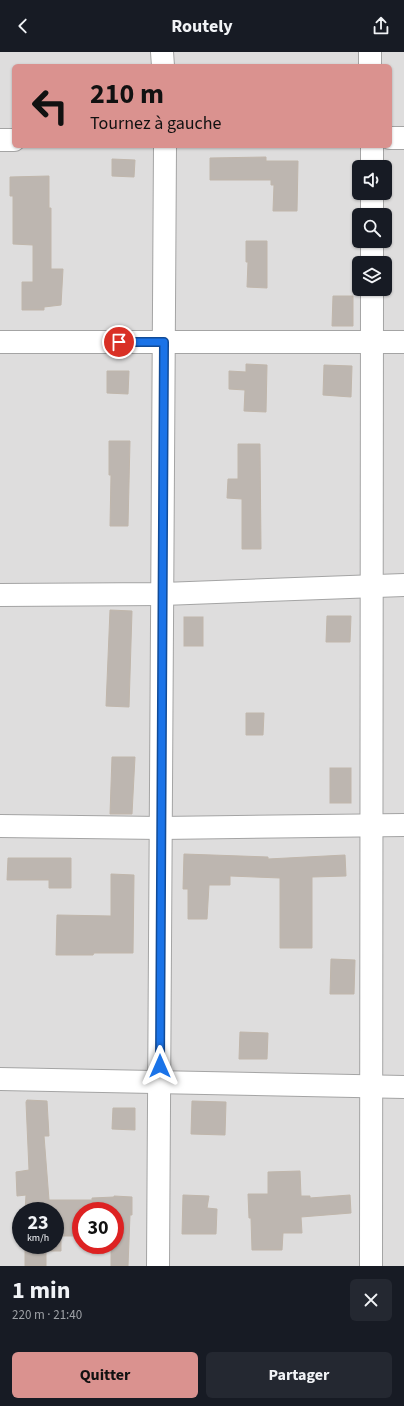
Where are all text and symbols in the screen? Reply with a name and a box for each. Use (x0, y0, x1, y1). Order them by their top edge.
text: Routely (171, 14, 233, 39)
icon: back (12, 15, 34, 37)
icon: share (370, 15, 392, 37)
text: 210 m (90, 74, 164, 114)
icon: left (24, 80, 76, 132)
text: Tournez à gauche (90, 111, 222, 136)
map controls (352, 160, 392, 296)
button: sound (352, 160, 392, 200)
button: search (352, 208, 392, 248)
button: layers (352, 256, 392, 296)
pin (102, 325, 136, 359)
icon: arrive (108, 331, 130, 353)
position arrow (139, 1045, 181, 1087)
speed limit sign: 30 (72, 1202, 124, 1254)
text: 23 (27, 1209, 49, 1237)
text: km/h (27, 1231, 49, 1245)
text: 1 min (12, 1273, 70, 1308)
button: close (350, 1279, 392, 1321)
text: 220 m · 21:40 (12, 1306, 82, 1324)
button: Quitter (12, 1352, 198, 1398)
button: Partager (206, 1352, 392, 1398)

